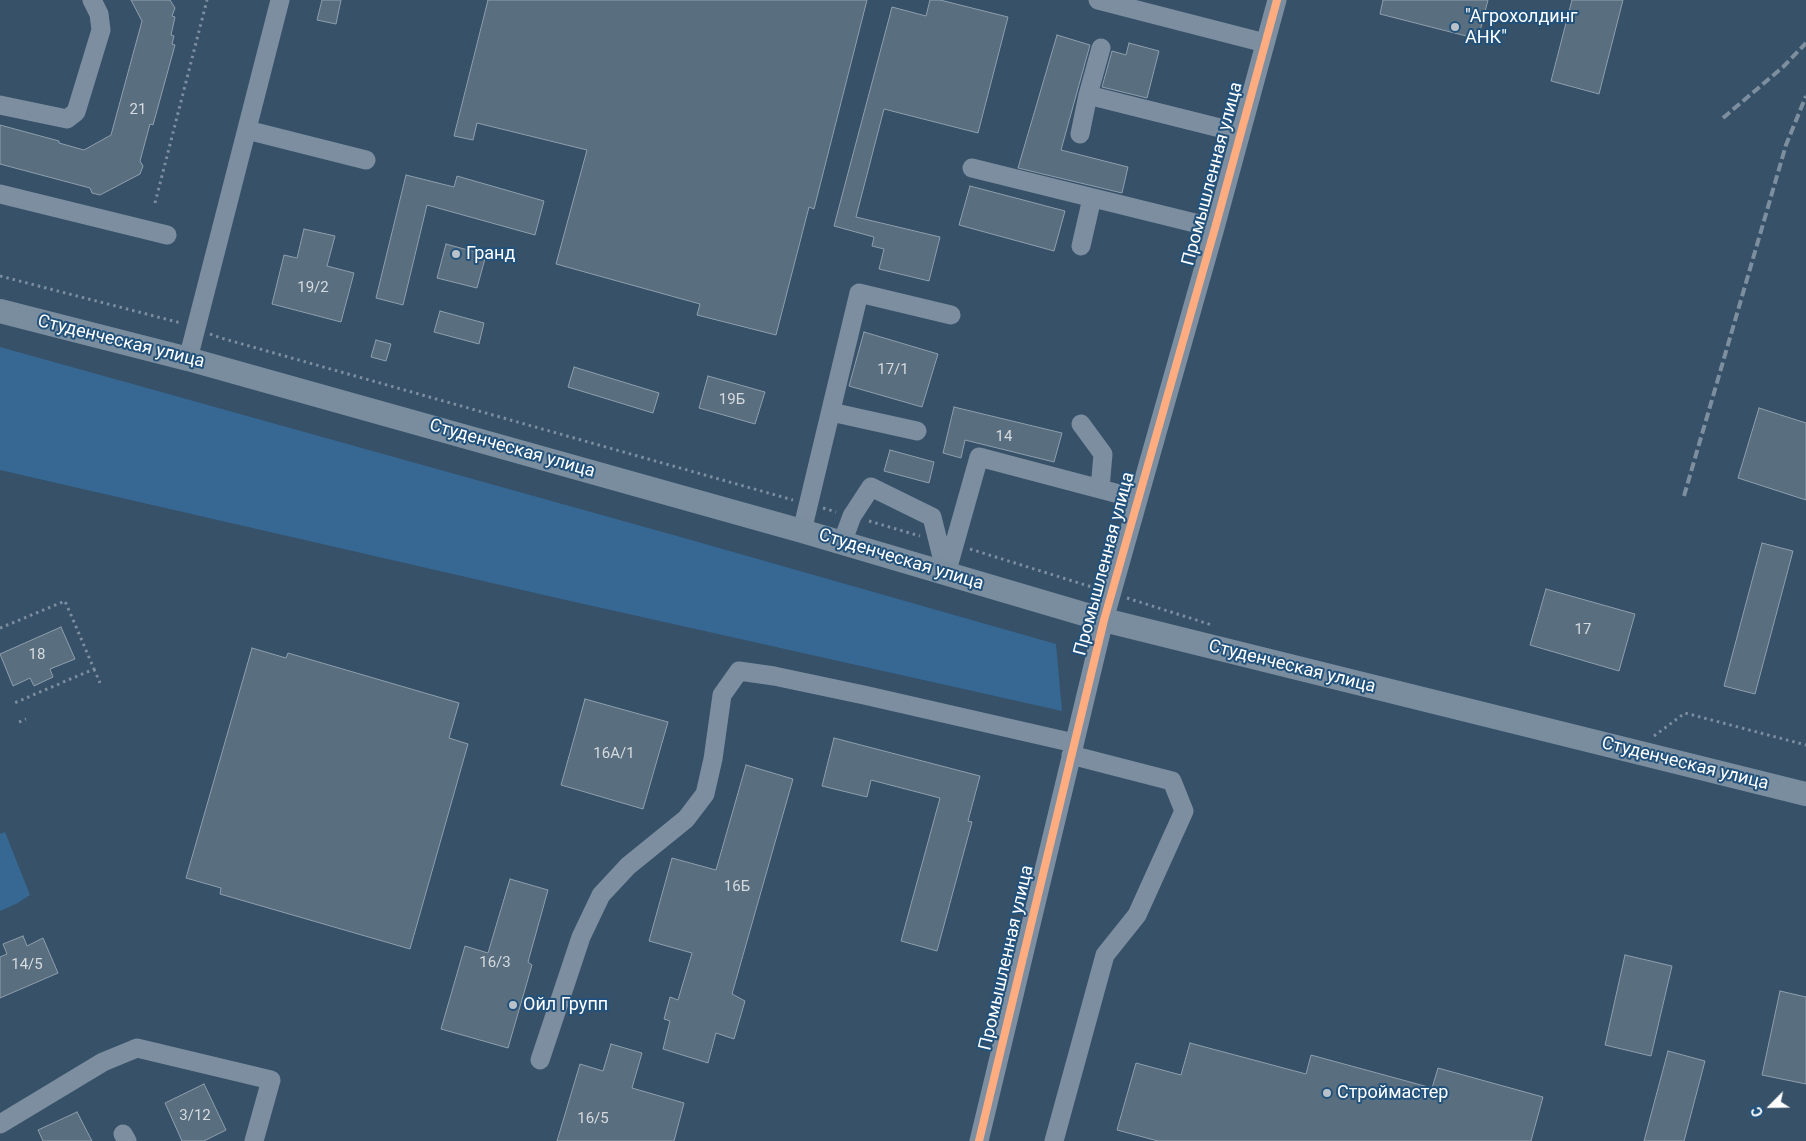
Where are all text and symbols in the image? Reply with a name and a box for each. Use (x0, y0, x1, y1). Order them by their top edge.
place label: "Агрохолдинг АНК" (1465, 6, 1578, 48)
marker: "Агрохолдинг АНК" (1449, 21, 1461, 33)
street label: Промышленная улица (1178, 80, 1248, 268)
house number: 21 (130, 101, 146, 119)
place label: Гранд (466, 243, 515, 265)
marker: Гранд (450, 248, 462, 260)
house number: 19/2 (297, 279, 329, 297)
street label: Студенческая улица (35, 311, 207, 373)
house number: 17/1 (877, 361, 909, 379)
house number: 19Б (719, 391, 745, 409)
street label: Студенческая улица (427, 415, 597, 483)
house number: 14 (996, 428, 1012, 446)
street label: Промышленная улица (1070, 470, 1140, 658)
street label: Студенческая улица (816, 525, 986, 595)
house number: 17 (1575, 621, 1591, 639)
street label: Студенческая улица (1206, 636, 1378, 698)
house number: 18 (29, 646, 45, 664)
street label: Студенческая улица (1599, 733, 1771, 795)
house number: 16А/1 (593, 745, 635, 763)
street label: Промышленная улица (975, 863, 1039, 1053)
house number: 16Б (724, 878, 750, 896)
house number: 16/3 (479, 954, 511, 972)
house number: 14/5 (11, 956, 43, 974)
place label: Ойл Групп (523, 994, 608, 1016)
marker: Ойл Групп (507, 999, 519, 1011)
north arrow (1746, 1081, 1796, 1131)
place label: Строймастер (1337, 1082, 1448, 1104)
marker: Строймастер (1321, 1087, 1333, 1099)
text: С (1748, 1105, 1766, 1119)
house number: 3/12 (179, 1107, 211, 1125)
house number: 16/5 (577, 1110, 609, 1128)

